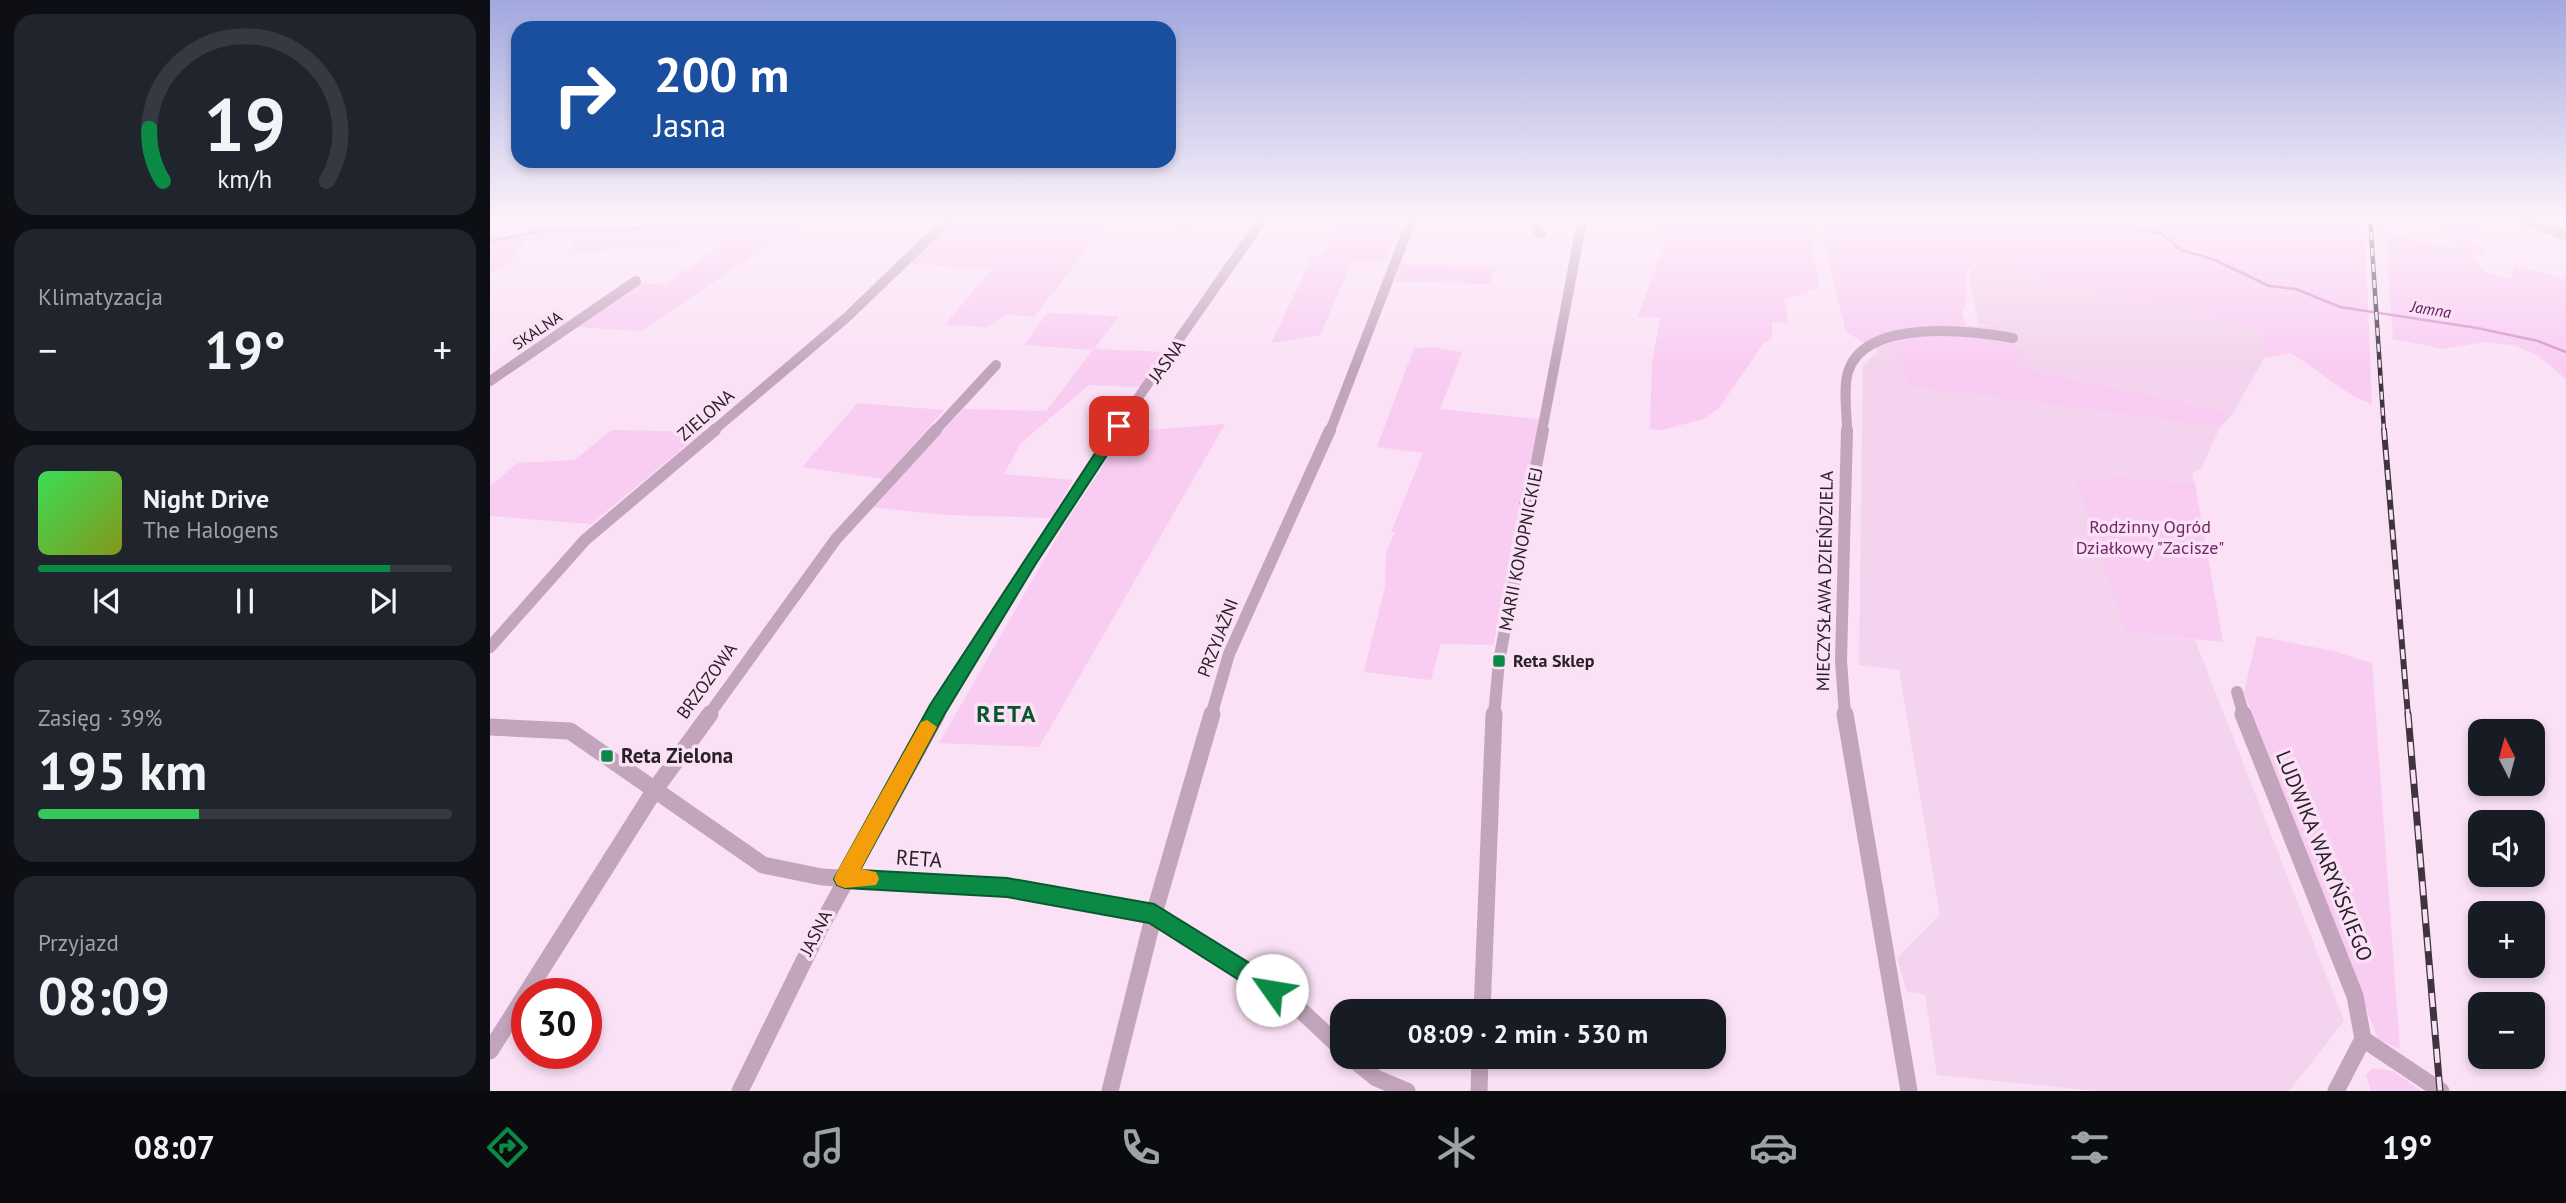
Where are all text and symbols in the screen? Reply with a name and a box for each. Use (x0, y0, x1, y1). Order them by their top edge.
text: 200 m (654, 42, 789, 106)
icon: right (539, 49, 630, 140)
text: 19 (204, 77, 286, 171)
text: Jasna (654, 104, 726, 146)
text: km/h (218, 163, 272, 195)
text: Klimatyzacja (38, 282, 163, 311)
water label: Jamna (2408, 296, 2453, 322)
street label: SKALNA (508, 306, 566, 354)
text: 19° (204, 316, 286, 383)
text: − (38, 325, 57, 374)
text: + (433, 325, 452, 374)
street label: JASNA (1143, 334, 1190, 388)
street label: ZIELONA (673, 383, 739, 446)
pin (1089, 396, 1149, 456)
icon: arrive (1100, 407, 1138, 445)
street label: MARII KONOPNICKIEJ (1493, 465, 1548, 633)
street label: MIECZYSŁAWA DZIEŃDZIELA (1811, 470, 1838, 691)
text: Night Drive (143, 482, 269, 515)
text: The Halogens (143, 515, 278, 544)
park label: Rodzinny Ogród Działkowy "Zacisze" (2076, 515, 2224, 559)
icon: previous (88, 582, 126, 620)
icon: pause (226, 582, 264, 620)
icon: next (364, 582, 402, 620)
street label: PRZYJAŹNI (1192, 595, 1243, 680)
street label: BRZOZOWA (671, 638, 742, 723)
place label: Reta Sklep (1513, 649, 1595, 672)
marker: Reta Sklep (1491, 653, 1507, 669)
district label: RETA (976, 698, 1038, 729)
text: Zasięg · 39% (38, 703, 162, 732)
north arrow (2468, 719, 2544, 796)
map controls (2468, 719, 2545, 1069)
text: 195 km (38, 737, 207, 804)
place label: Reta Zielona (621, 742, 733, 769)
street label: LUDWIKA WARYŃSKIEGO (2270, 746, 2379, 965)
marker: Reta Zielona (599, 748, 615, 764)
button: sound (2468, 810, 2545, 887)
street label: RETA (895, 843, 944, 874)
button: + (2468, 901, 2545, 978)
street label: JASNA (794, 906, 837, 960)
text: Przyjazd (38, 928, 119, 957)
position arrow (1235, 953, 1309, 1027)
text: 08:09 (38, 962, 170, 1029)
speed limit sign: 30 (511, 978, 602, 1069)
button: − (2468, 992, 2545, 1069)
text: 08:09 · 2 min · 530 m (1408, 1017, 1648, 1050)
icon: directions (483, 1123, 532, 1172)
icon: music (799, 1123, 848, 1172)
icon: phone (1116, 1123, 1165, 1172)
icon: climate (1432, 1123, 1481, 1172)
icon: car (1749, 1123, 1798, 1172)
icon: filters (2065, 1123, 2114, 1172)
text: 08:07 (134, 1126, 215, 1168)
text: 19° (2382, 1126, 2432, 1168)

